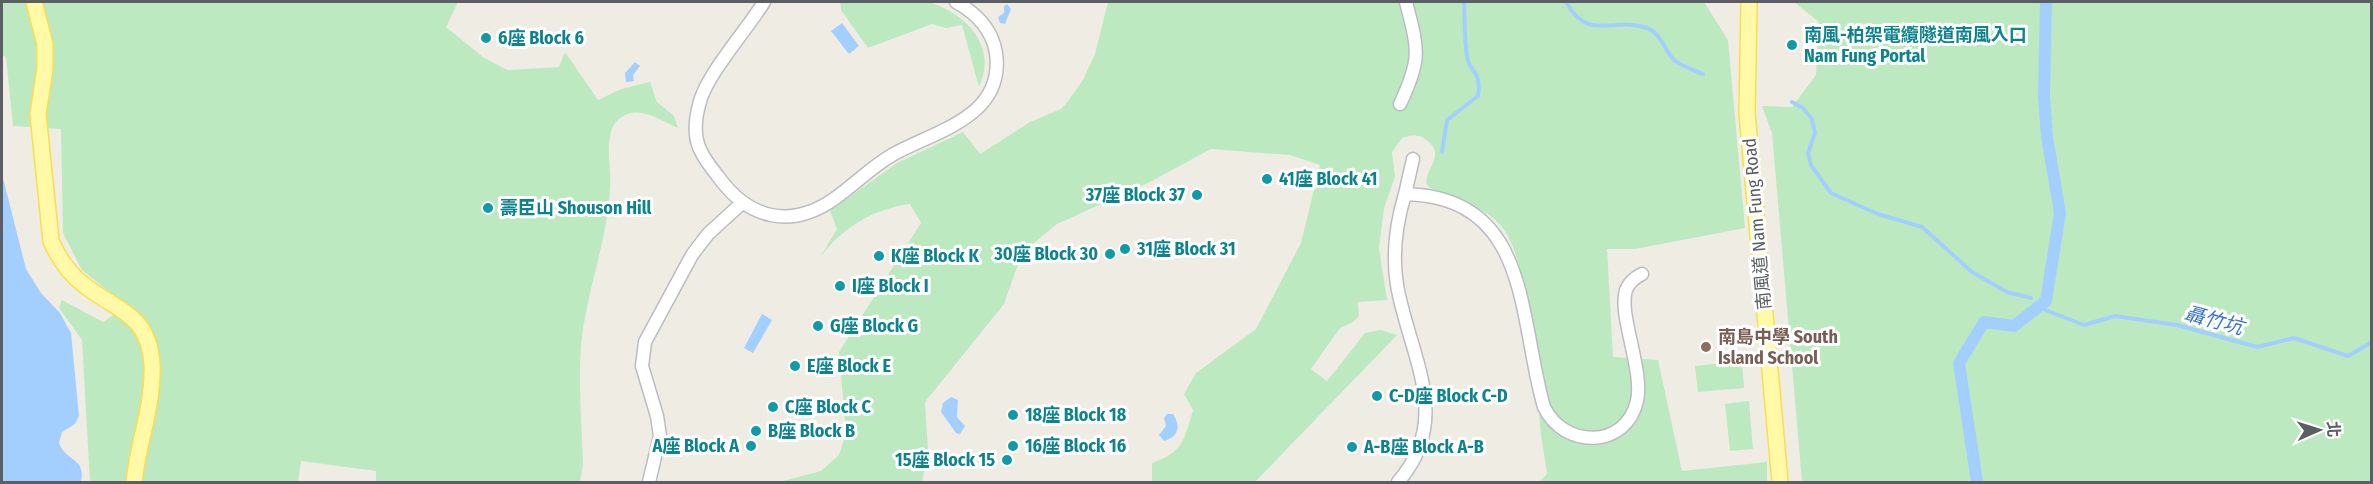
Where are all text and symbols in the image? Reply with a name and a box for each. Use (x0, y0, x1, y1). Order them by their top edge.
place label: 南風-柏架電纜隧道南風入口 Nam Fung Portal (1804, 24, 2027, 67)
place label: 6座 Block 6 (498, 27, 584, 49)
marker: 6座 Block 6 (479, 31, 493, 45)
marker: 南風-柏架電纜隧道南風入口 Nam Fung Portal (1785, 38, 1799, 52)
street label: 南風道 Nam Fung Road (1739, 137, 1775, 311)
place label: 41座 Block 41 (1279, 168, 1377, 190)
marker: 41座 Block 41 (1260, 172, 1274, 186)
place label: 37座 Block 37 (1085, 184, 1185, 206)
marker: 37座 Block 37 (1190, 188, 1204, 202)
place label: 壽臣山 Shouson Hill (500, 197, 652, 219)
marker: 壽臣山 Shouson Hill (481, 201, 495, 215)
place label: 31座 Block 31 (1136, 238, 1236, 260)
marker: 31座 Block 31 (1118, 242, 1132, 256)
place label: 30座 Block 30 (993, 243, 1098, 265)
place label: K座 Block K (891, 245, 979, 267)
marker: 30座 Block 30 (1103, 247, 1117, 261)
marker: K座 Block K (872, 249, 886, 263)
place label: I座 Block I (852, 275, 929, 297)
marker: I座 Block I (833, 279, 847, 293)
water label: 聶竹坑 (2182, 301, 2249, 340)
place label: G座 Block G (830, 315, 918, 337)
marker: G座 Block G (811, 319, 825, 333)
place label: 南島中學 South Island School (1718, 326, 1838, 369)
marker: 南島中學 South Island School (1699, 340, 1713, 354)
place label: E座 Block E (807, 355, 892, 377)
marker: E座 Block E (788, 359, 802, 373)
place label: C-D座 Block C-D (1389, 385, 1508, 407)
marker: C-D座 Block C-D (1370, 389, 1384, 403)
place label: C座 Block C (785, 396, 871, 418)
marker: C座 Block C (766, 400, 780, 414)
north arrow (2289, 400, 2349, 460)
place label: 18座 Block 18 (1025, 404, 1127, 426)
marker: 18座 Block 18 (1006, 408, 1020, 422)
place label: B座 Block B (768, 420, 855, 442)
text: 北 (2324, 421, 2343, 438)
marker: B座 Block B (749, 424, 763, 438)
place label: A座 Block A (651, 435, 739, 457)
place label: 16座 Block 16 (1025, 435, 1126, 457)
place label: A-B座 Block A-B (1363, 436, 1484, 458)
marker: A座 Block A (744, 439, 758, 453)
marker: 16座 Block 16 (1006, 439, 1020, 453)
marker: A-B座 Block A-B (1345, 440, 1359, 454)
place label: 15座 Block 15 (895, 449, 995, 471)
marker: 15座 Block 15 (1000, 453, 1014, 467)

